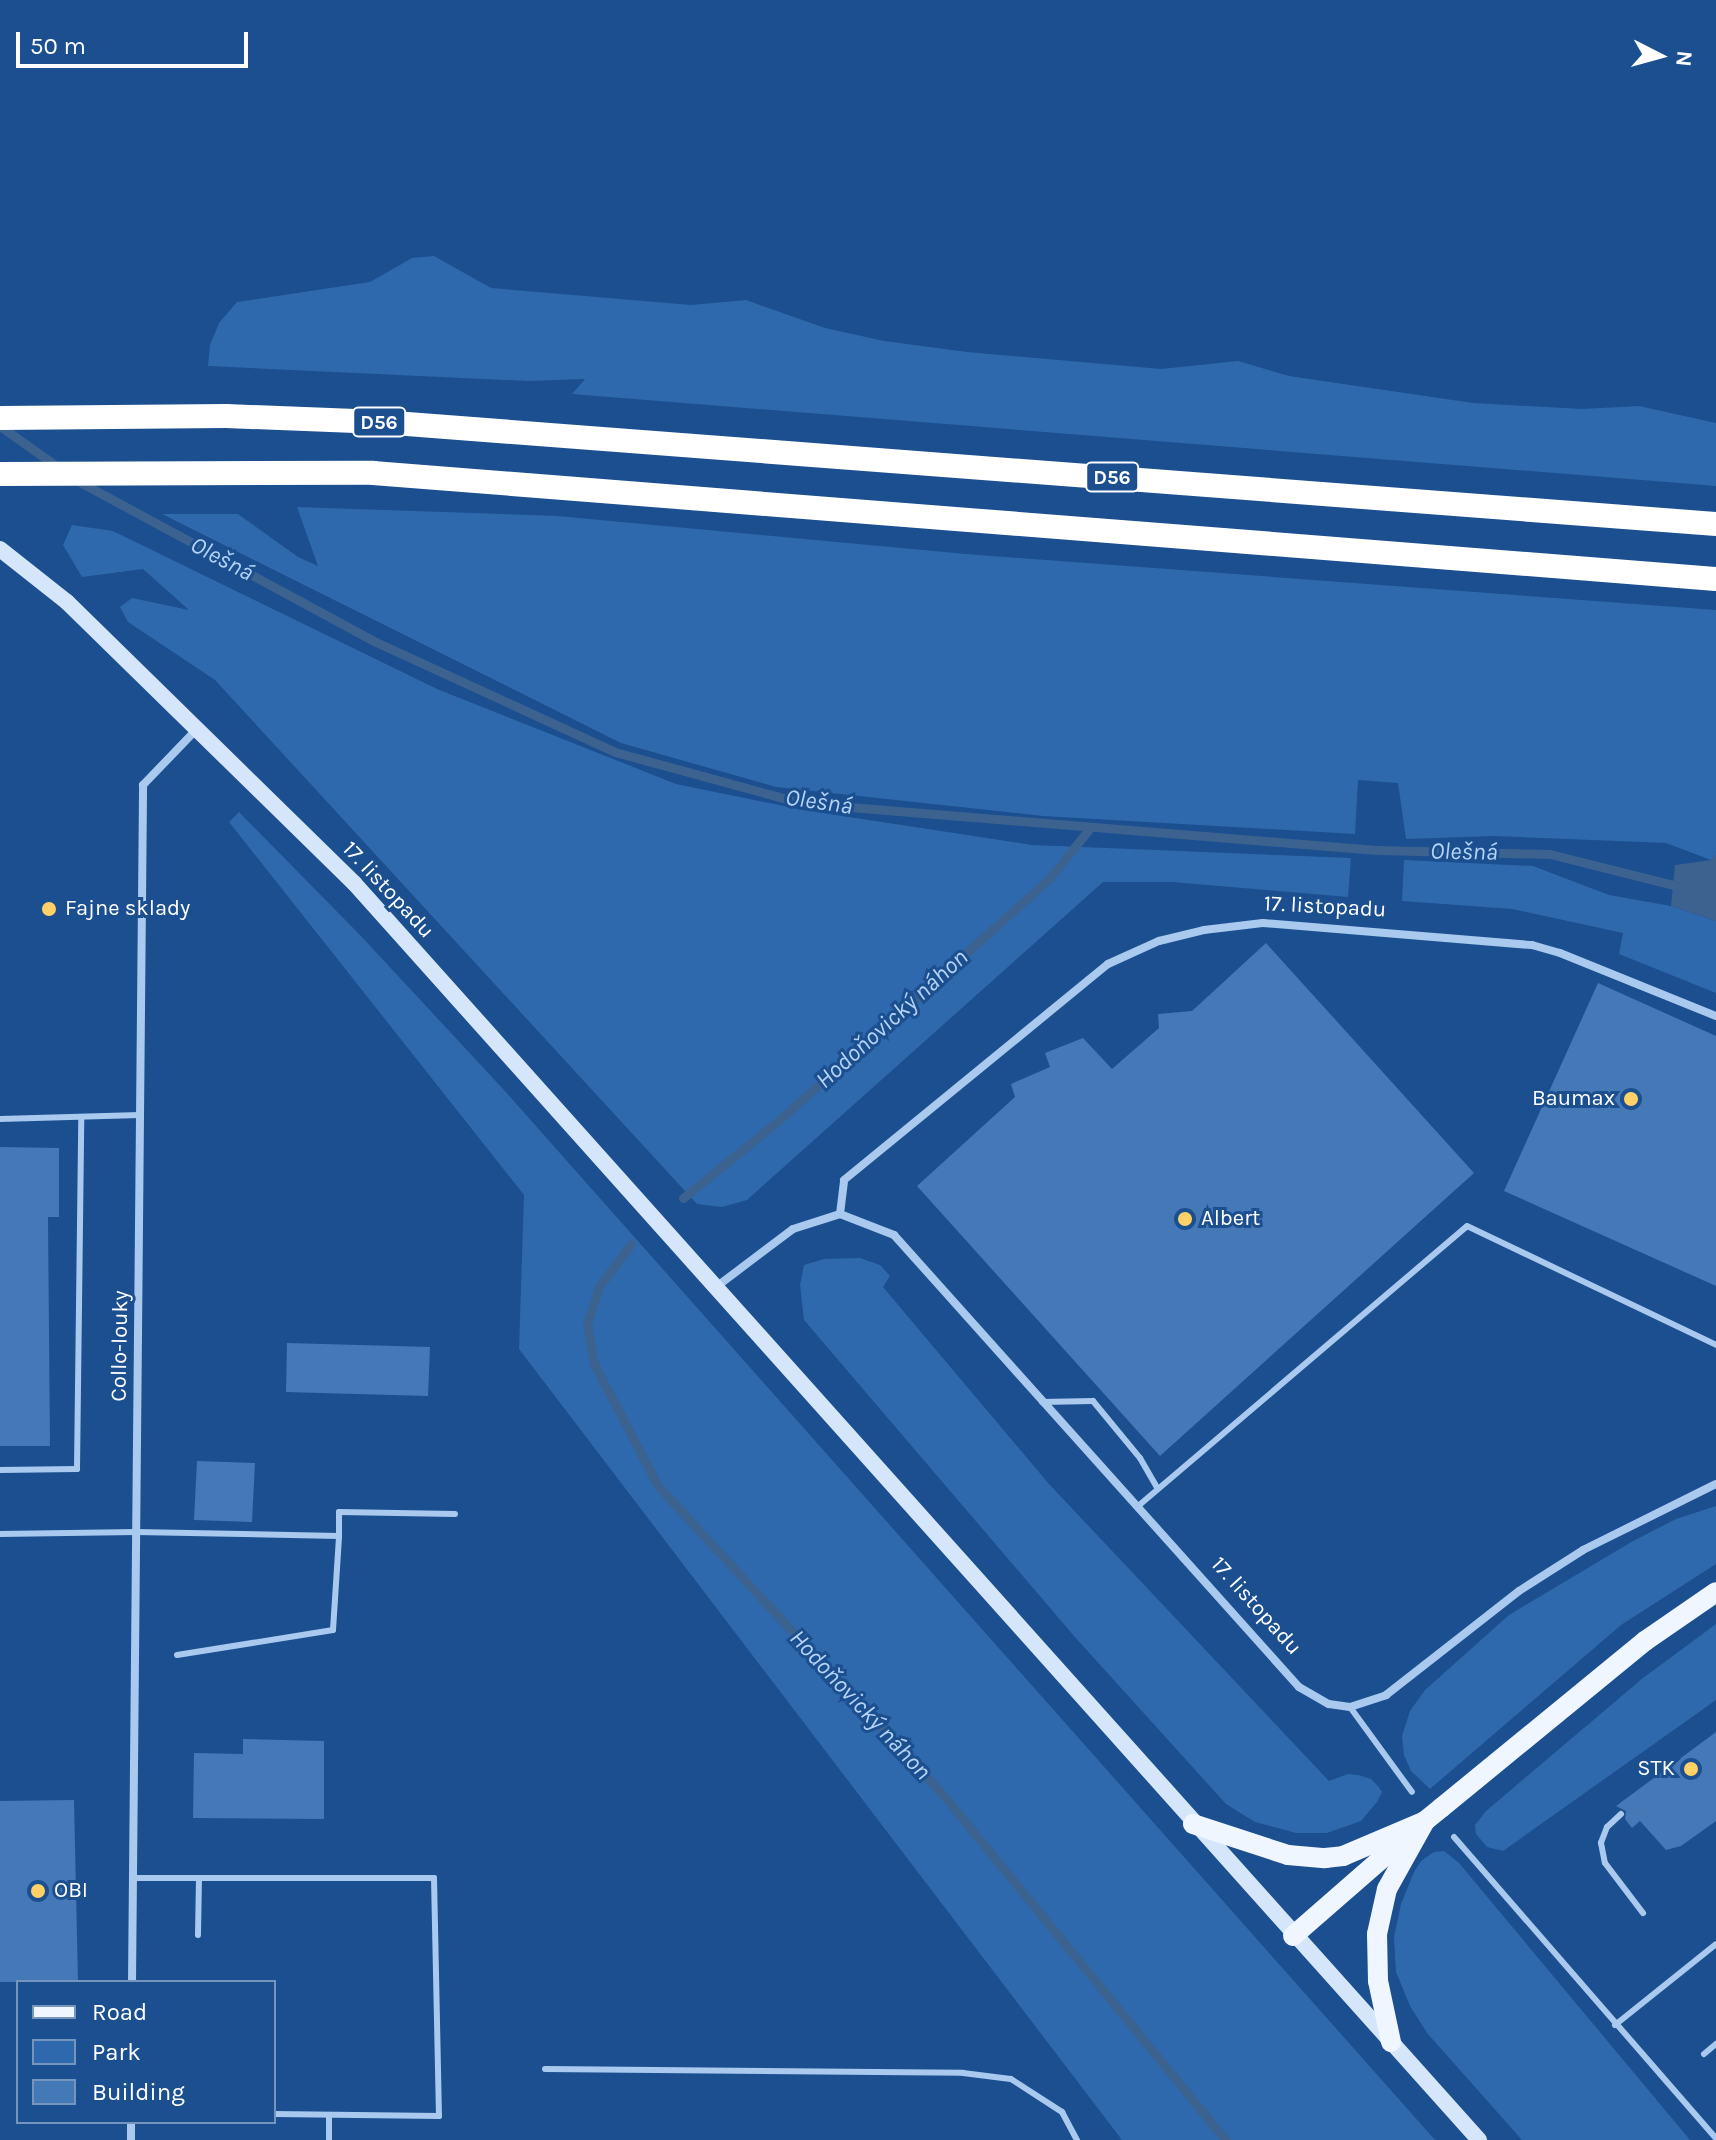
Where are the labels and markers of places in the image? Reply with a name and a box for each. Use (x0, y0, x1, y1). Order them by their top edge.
place label: Fajne sklady (65, 896, 190, 922)
marker: Fajne sklady (40, 900, 58, 918)
place label: Baumax (1532, 1086, 1615, 1112)
marker: Baumax (1622, 1090, 1640, 1108)
place label: Albert (1201, 1206, 1260, 1232)
marker: Albert (1176, 1210, 1194, 1228)
place label: STK (1637, 1756, 1675, 1782)
marker: STK (1682, 1760, 1700, 1778)
place label: OBI (54, 1878, 88, 1904)
marker: OBI (29, 1882, 47, 1900)

